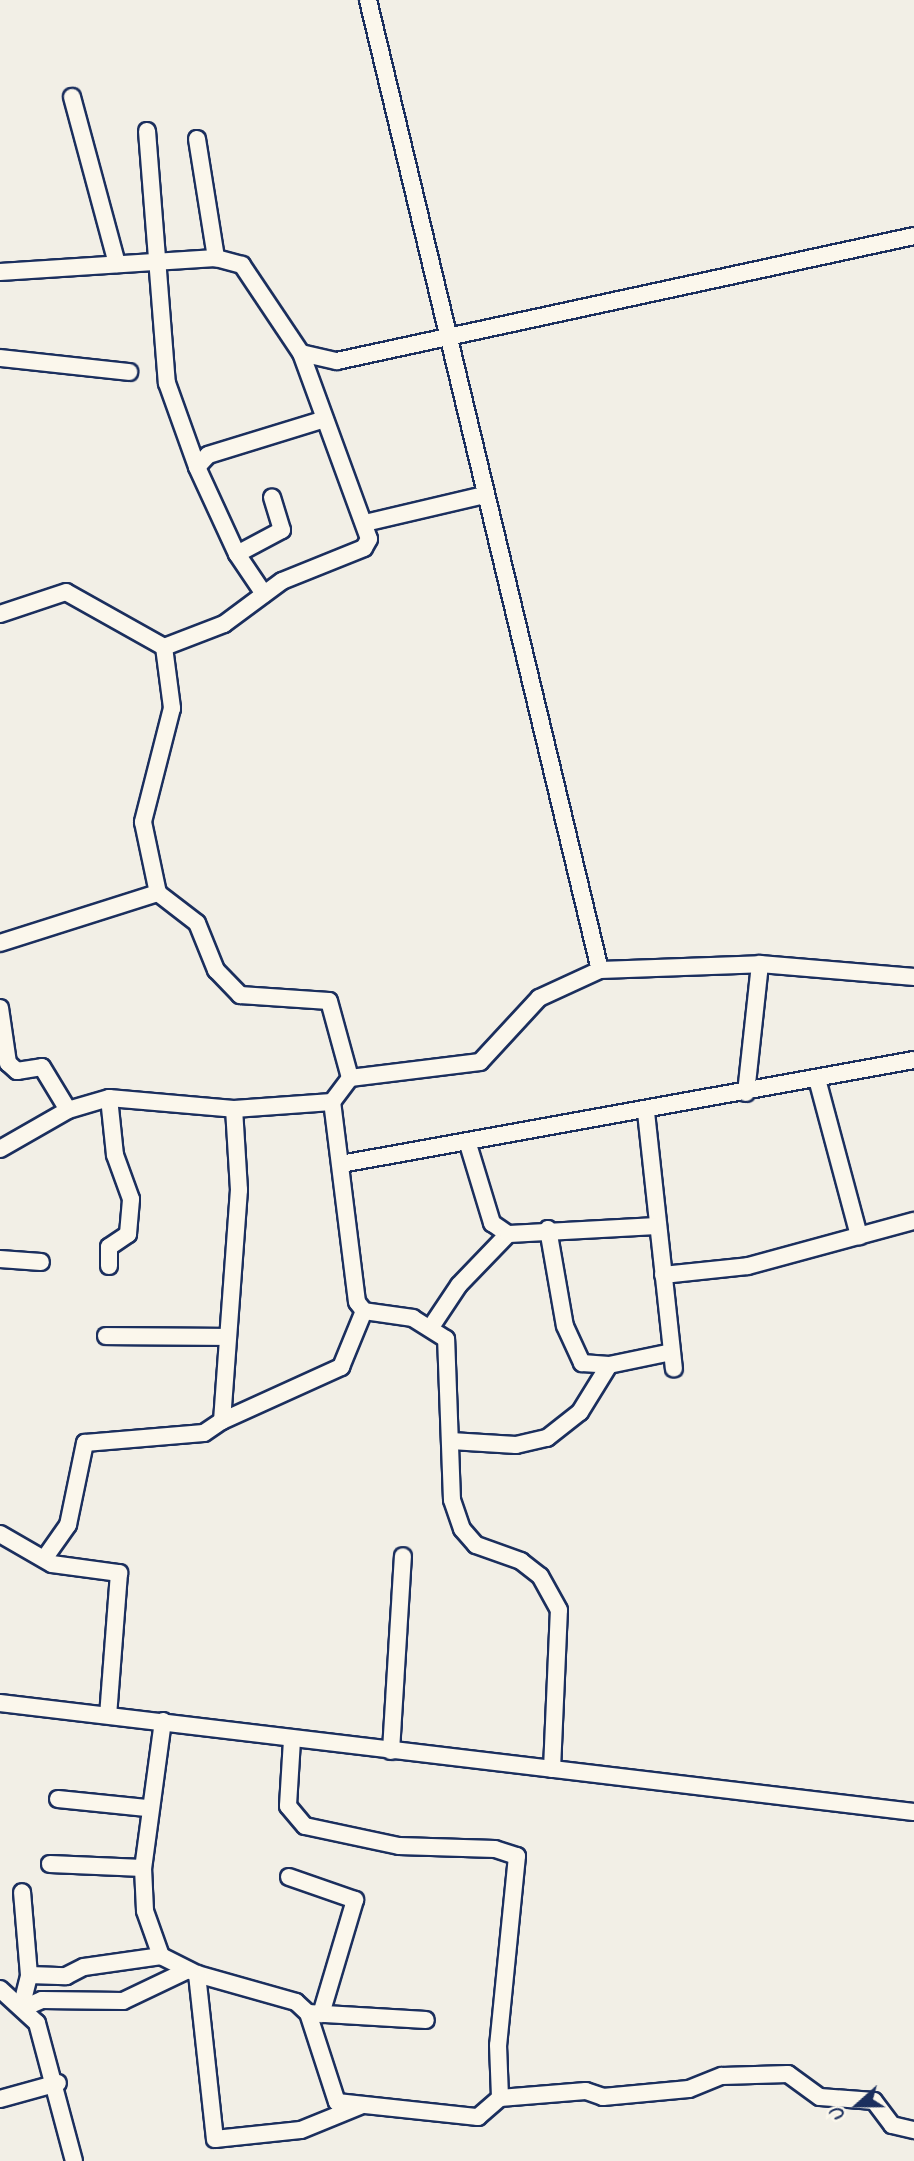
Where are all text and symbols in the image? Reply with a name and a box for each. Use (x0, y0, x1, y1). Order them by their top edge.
north arrow (823, 2070, 893, 2140)
text: U (824, 2102, 852, 2123)

